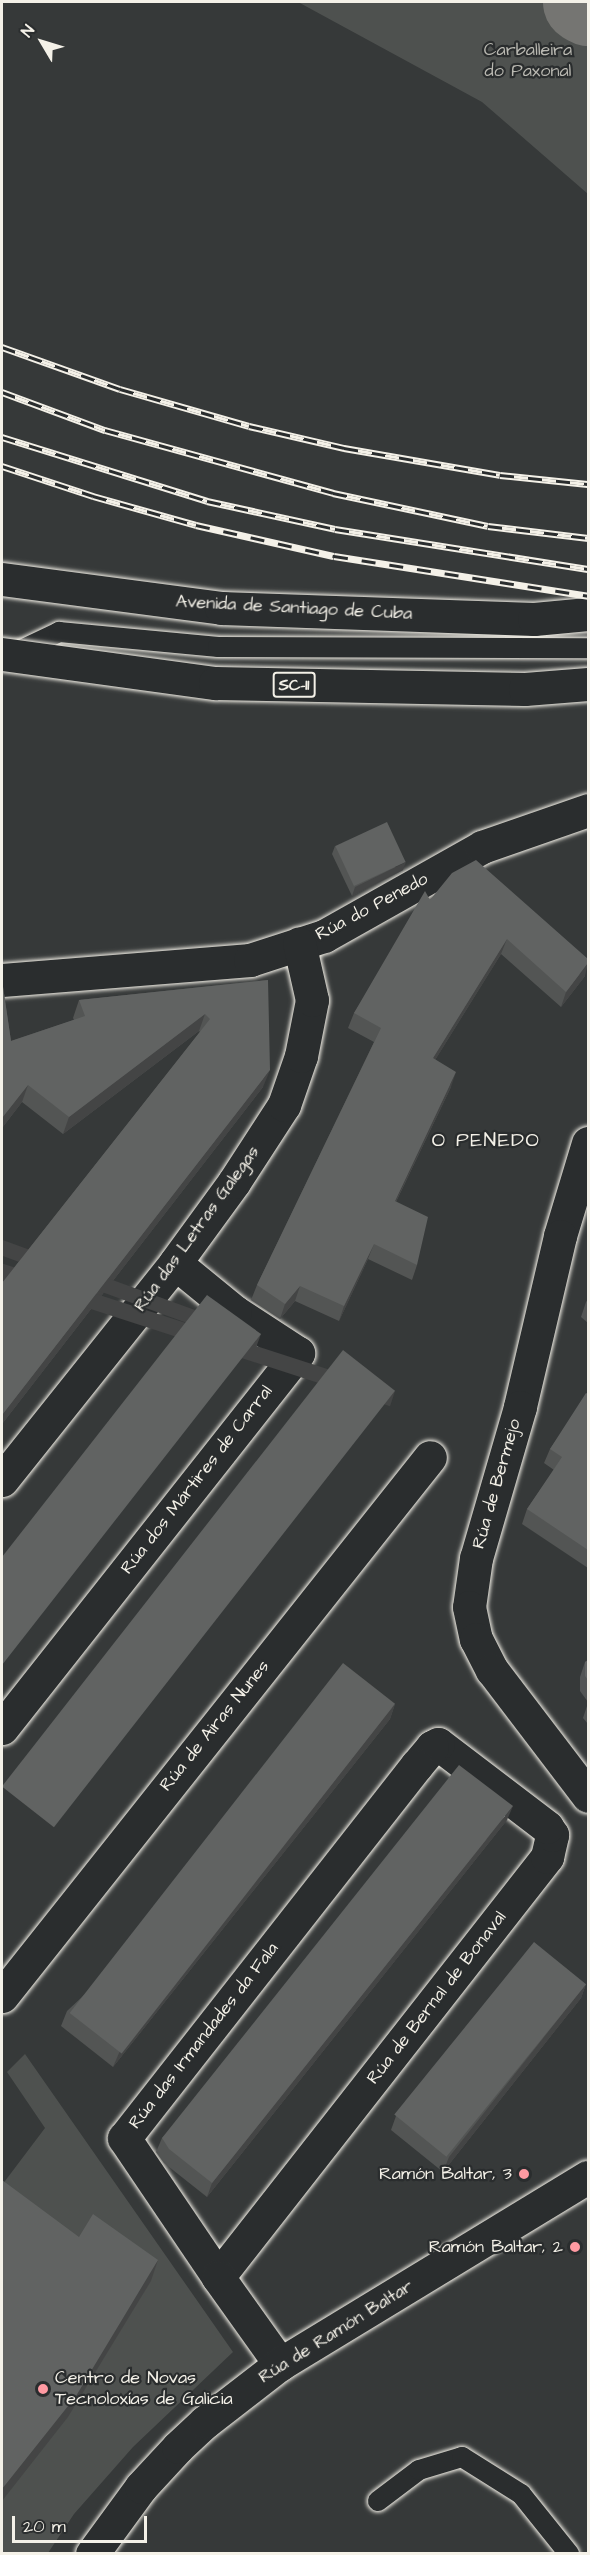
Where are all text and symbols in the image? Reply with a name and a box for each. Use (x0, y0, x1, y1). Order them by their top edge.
north arrow (12, 12, 72, 72)
text: N (16, 20, 40, 42)
park label: Carballeira do Paxonal (484, 40, 572, 82)
street label: Avenida de Santiago de Cuba (175, 591, 413, 625)
road number: SC-11 (272, 672, 316, 698)
street label: Rúa do Penedo (312, 868, 432, 946)
district label: O PENEDO (432, 1128, 540, 1152)
street label: Rúa das Letras Galegas (130, 1142, 264, 1316)
street label: Rúa dos Mártires de Carral (117, 1381, 277, 1579)
street label: Rúa de Bermejo (468, 1417, 526, 1551)
street label: Rúa de Airas Nunes (156, 1656, 274, 1796)
street label: Rúa de Bernal de Bonaval (363, 1907, 511, 2089)
street label: Rúa das Irmandades da Fala (125, 1938, 283, 2134)
place label: Ramón Baltar, 3 (379, 2163, 512, 2185)
marker: Ramón Baltar, 3 (517, 2167, 531, 2181)
place label: Ramón Baltar, 2 (429, 2236, 563, 2258)
marker: Ramón Baltar, 2 (568, 2240, 582, 2254)
street label: Rúa de Ramón Baltar (255, 2276, 417, 2388)
place label: Centro de Novas Tecnoloxías de Galicia (55, 2368, 233, 2410)
marker: Centro de Novas Tecnoloxías de Galicia (36, 2382, 50, 2396)
scale bar (15, 2504, 150, 2542)
text: 20 m (23, 2514, 66, 2539)

